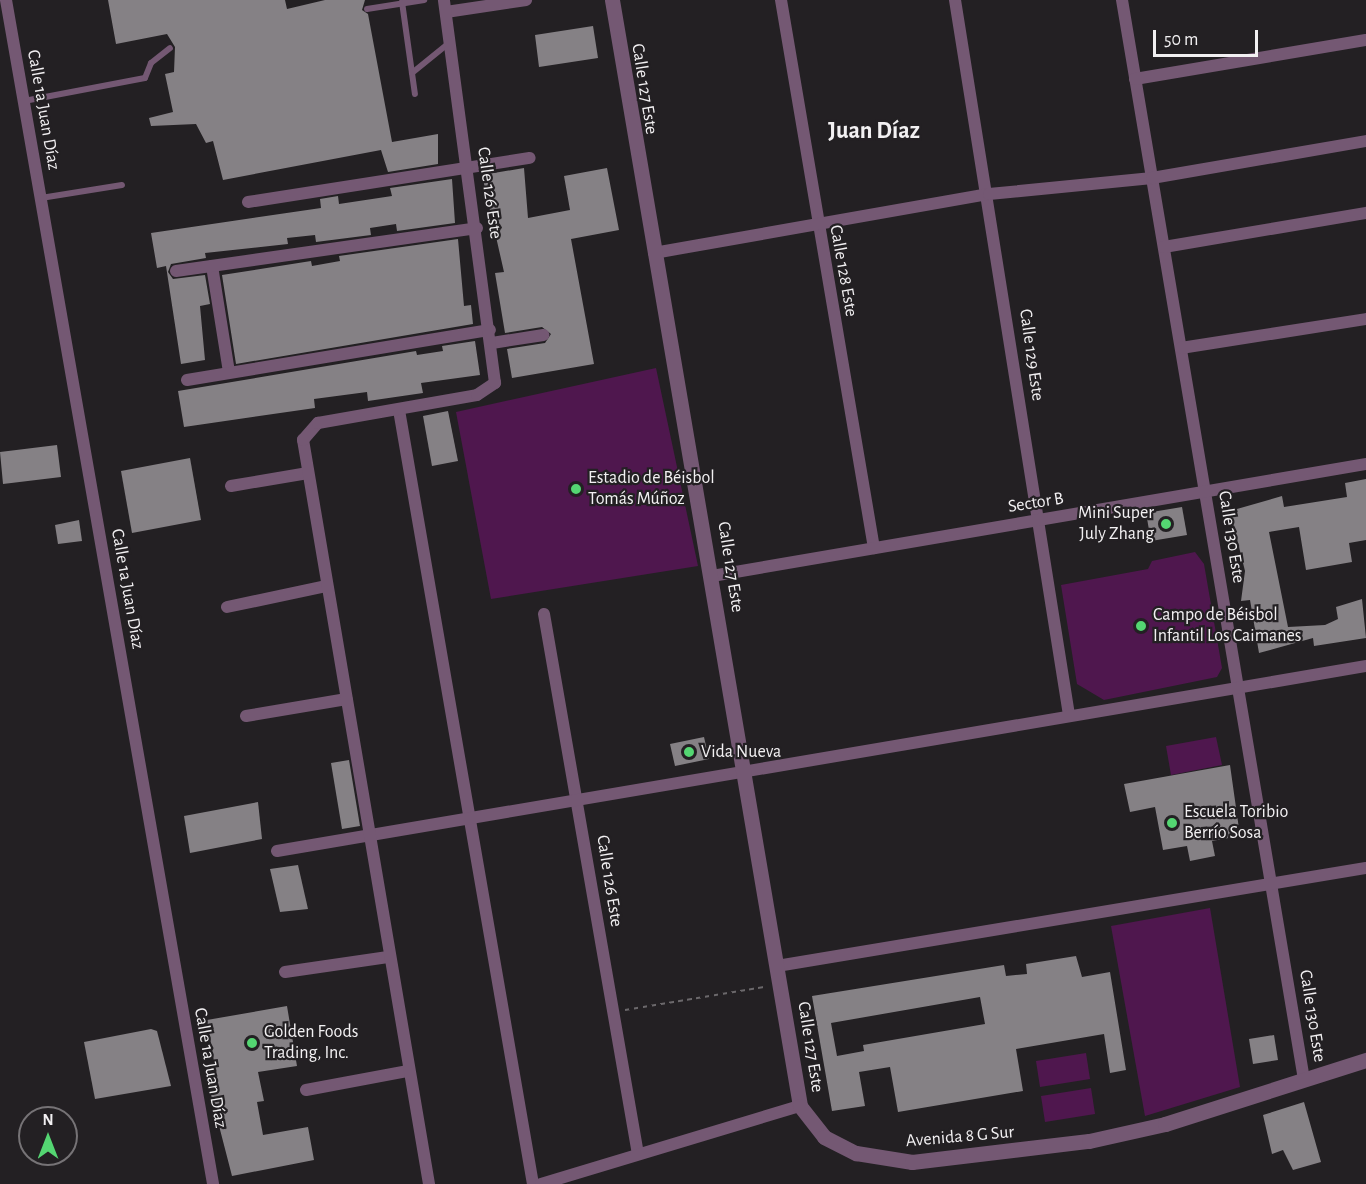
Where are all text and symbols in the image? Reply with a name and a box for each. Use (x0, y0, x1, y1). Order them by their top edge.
scale bar (1156, 18, 1261, 56)
text: 50 m (1164, 31, 1198, 49)
street label: Calle 127 Este (626, 42, 662, 136)
street label: Calle 1a Juan Díaz (22, 48, 64, 172)
district label: Juan Díaz (828, 118, 920, 146)
street label: Calle 126 Este (472, 146, 506, 240)
street label: Calle 128 Este (824, 223, 862, 319)
street label: Calle 129 Este (1014, 308, 1048, 402)
place label: Estadio de Béisbol Tomás Múñoz (588, 468, 715, 510)
marker: Estadio de Béisbol Tomás Múñoz (569, 482, 583, 496)
street label: Sector B (1007, 488, 1065, 518)
street label: Calle 130 Este (1213, 489, 1249, 585)
place label: Mini Super July Zhang (1078, 503, 1154, 546)
marker: Mini Super July Zhang (1159, 517, 1173, 531)
street label: Calle 127 Este (712, 520, 748, 614)
street label: Calle 1a Juan Díaz (106, 527, 148, 651)
place label: Campo de Béisbol Infantil Los Caimanes (1153, 605, 1301, 648)
marker: Campo de Béisbol Infantil Los Caimanes (1134, 619, 1148, 633)
place label: Vida Nueva (701, 741, 781, 763)
marker: Vida Nueva (682, 745, 696, 759)
place label: Escuela Toribio Berrío Sosa (1184, 802, 1288, 844)
marker: Escuela Toribio Berrío Sosa (1165, 816, 1179, 830)
street label: Calle 126 Este (591, 833, 627, 929)
street label: Calle 130 Este (1294, 968, 1330, 1064)
street label: Calle 127 Este (792, 1000, 828, 1094)
street label: Calle 1a Juan Díaz (189, 1006, 231, 1130)
place label: Golden Foods Trading, Inc. (264, 1022, 358, 1064)
marker: Golden Foods Trading, Inc. (245, 1036, 259, 1050)
north arrow (18, 1106, 78, 1166)
text: N (42, 1112, 54, 1128)
street label: Avenida 8 G Sur (905, 1122, 1015, 1152)

